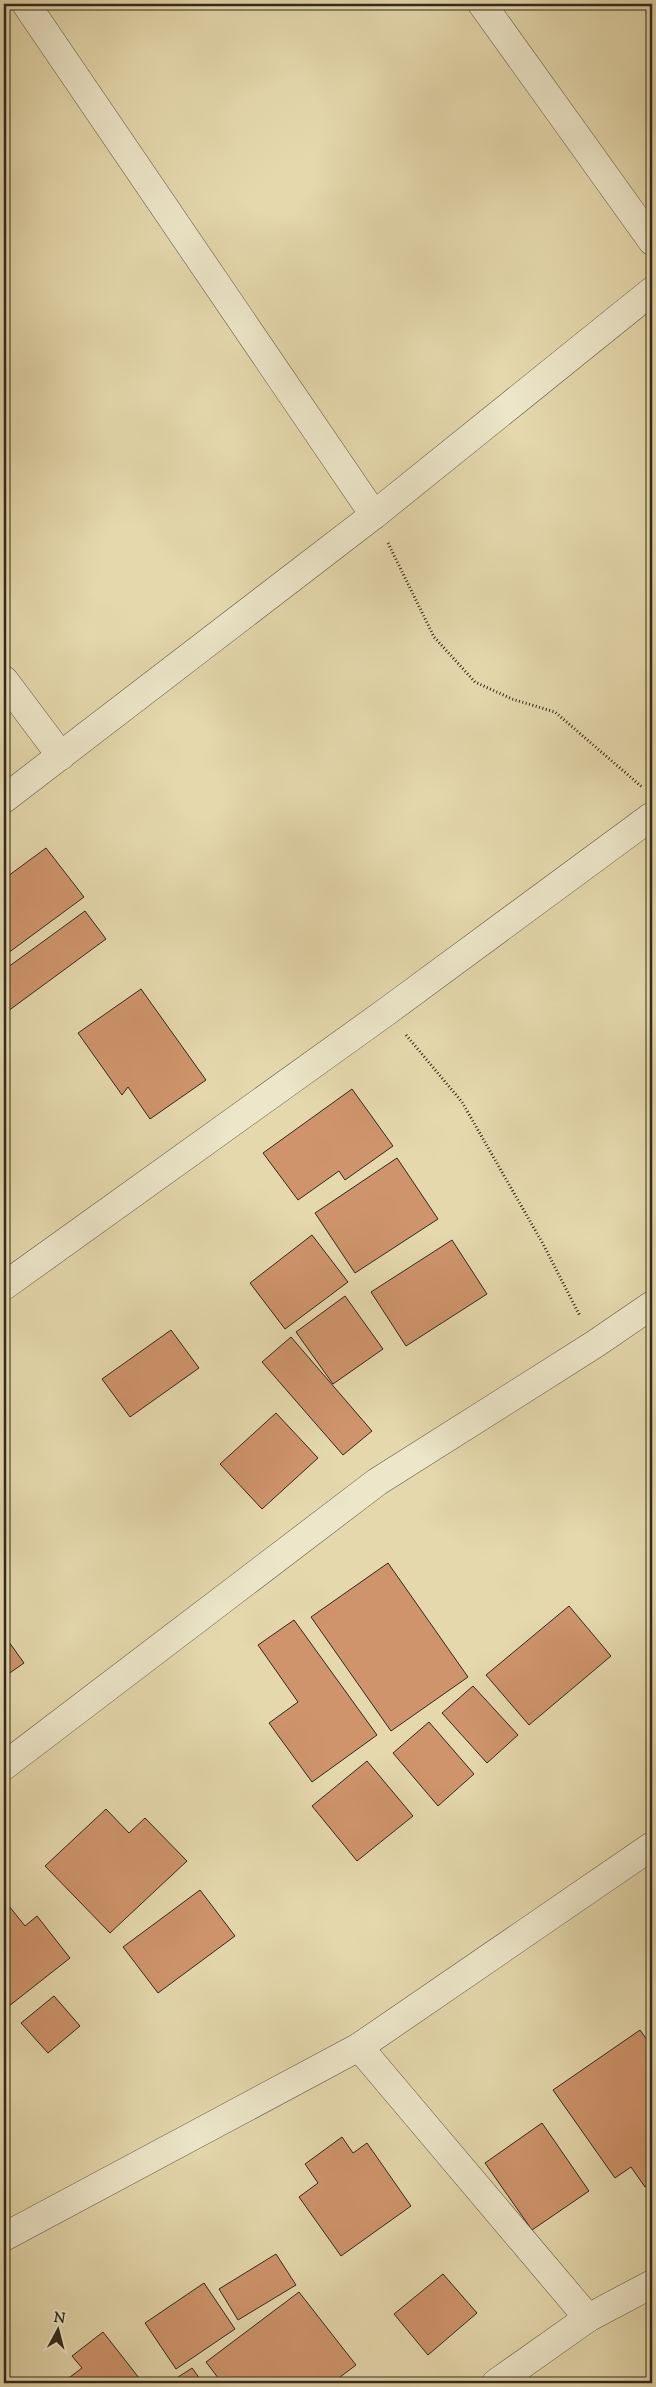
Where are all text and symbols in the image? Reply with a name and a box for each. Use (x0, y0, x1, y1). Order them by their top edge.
north arrow (32, 2304, 82, 2354)
text: N (53, 2308, 66, 2330)

